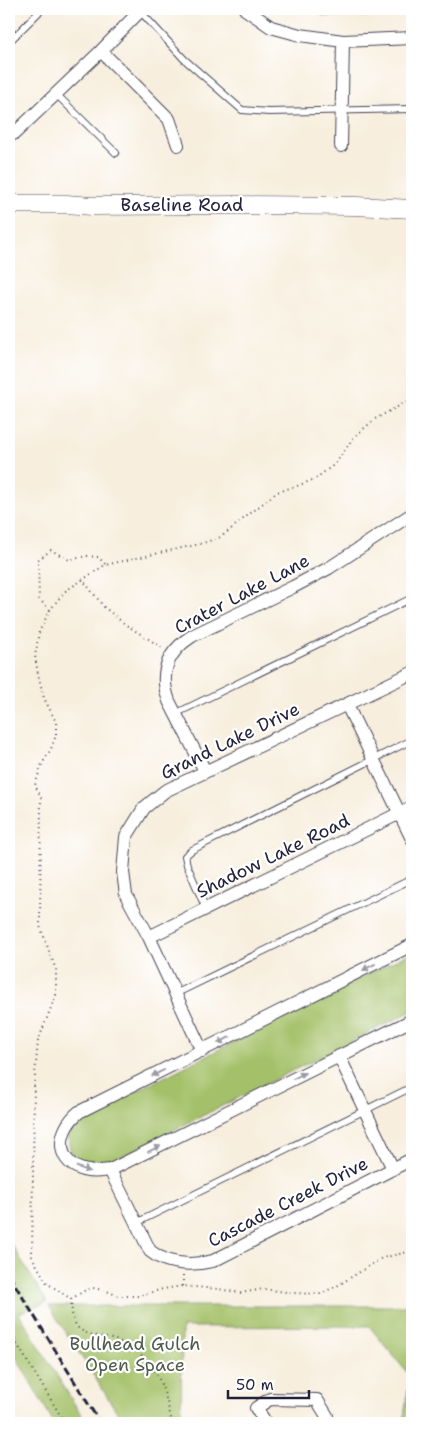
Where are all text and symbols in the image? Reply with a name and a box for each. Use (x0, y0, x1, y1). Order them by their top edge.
street label: Baseline Road (121, 193, 243, 217)
street label: Crater Lake Lane (170, 548, 314, 640)
street label: Grand Lake Drive (157, 697, 303, 785)
street label: Shadow Lake Road (192, 808, 354, 904)
one-way arrow (362, 963, 376, 971)
one-way arrow (216, 1036, 231, 1044)
one-way arrow (151, 1068, 166, 1077)
one-way arrow (292, 1072, 306, 1080)
one-way arrow (147, 1145, 161, 1153)
street label: Cascade Creek Drive (204, 1151, 372, 1253)
one-way arrow (76, 1165, 91, 1173)
park label: Bullhead Gulch Open Space (70, 1332, 200, 1377)
scale bar (228, 1367, 310, 1399)
text: 50 m (236, 1375, 274, 1395)

